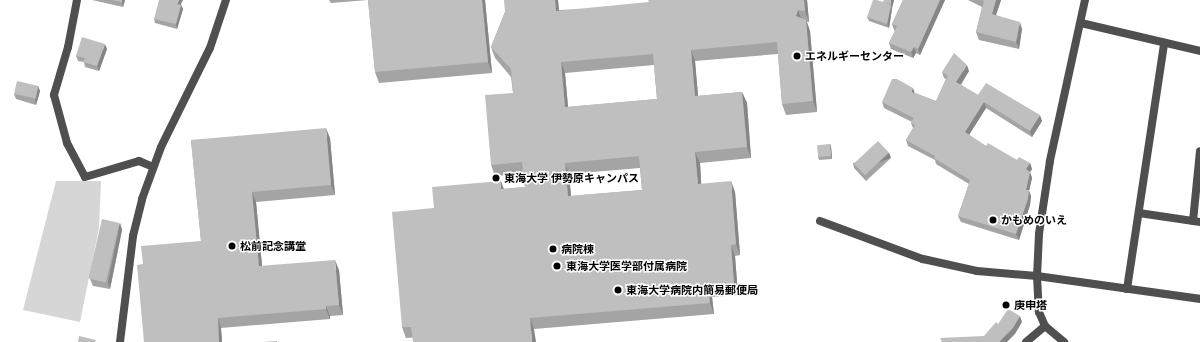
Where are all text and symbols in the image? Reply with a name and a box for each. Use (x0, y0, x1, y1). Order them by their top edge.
place label: エネルギーセンター (805, 49, 904, 63)
marker: エネルギーセンター (792, 51, 802, 61)
place label: 東海大学 伊勢原キャンパス (504, 171, 639, 185)
marker: 東海大学 伊勢原キャンパス (491, 173, 501, 183)
place label: かもめのいえ (1001, 213, 1067, 227)
marker: かもめのいえ (988, 215, 998, 225)
place label: 松前記念講堂 (240, 239, 306, 253)
marker: 松前記念講堂 (227, 241, 237, 251)
place label: 病院棟 (561, 242, 594, 256)
marker: 病院棟 (548, 244, 558, 254)
place label: 東海大学医学部付属病院 (566, 259, 687, 273)
marker: 東海大学医学部付属病院 (551, 260, 563, 272)
place label: 東海大学病院内簡易郵便局 (626, 283, 758, 297)
marker: 東海大学病院内簡易郵便局 (613, 285, 623, 295)
place label: 庚申塔 (1014, 298, 1047, 312)
marker: 庚申塔 (1001, 300, 1011, 310)

